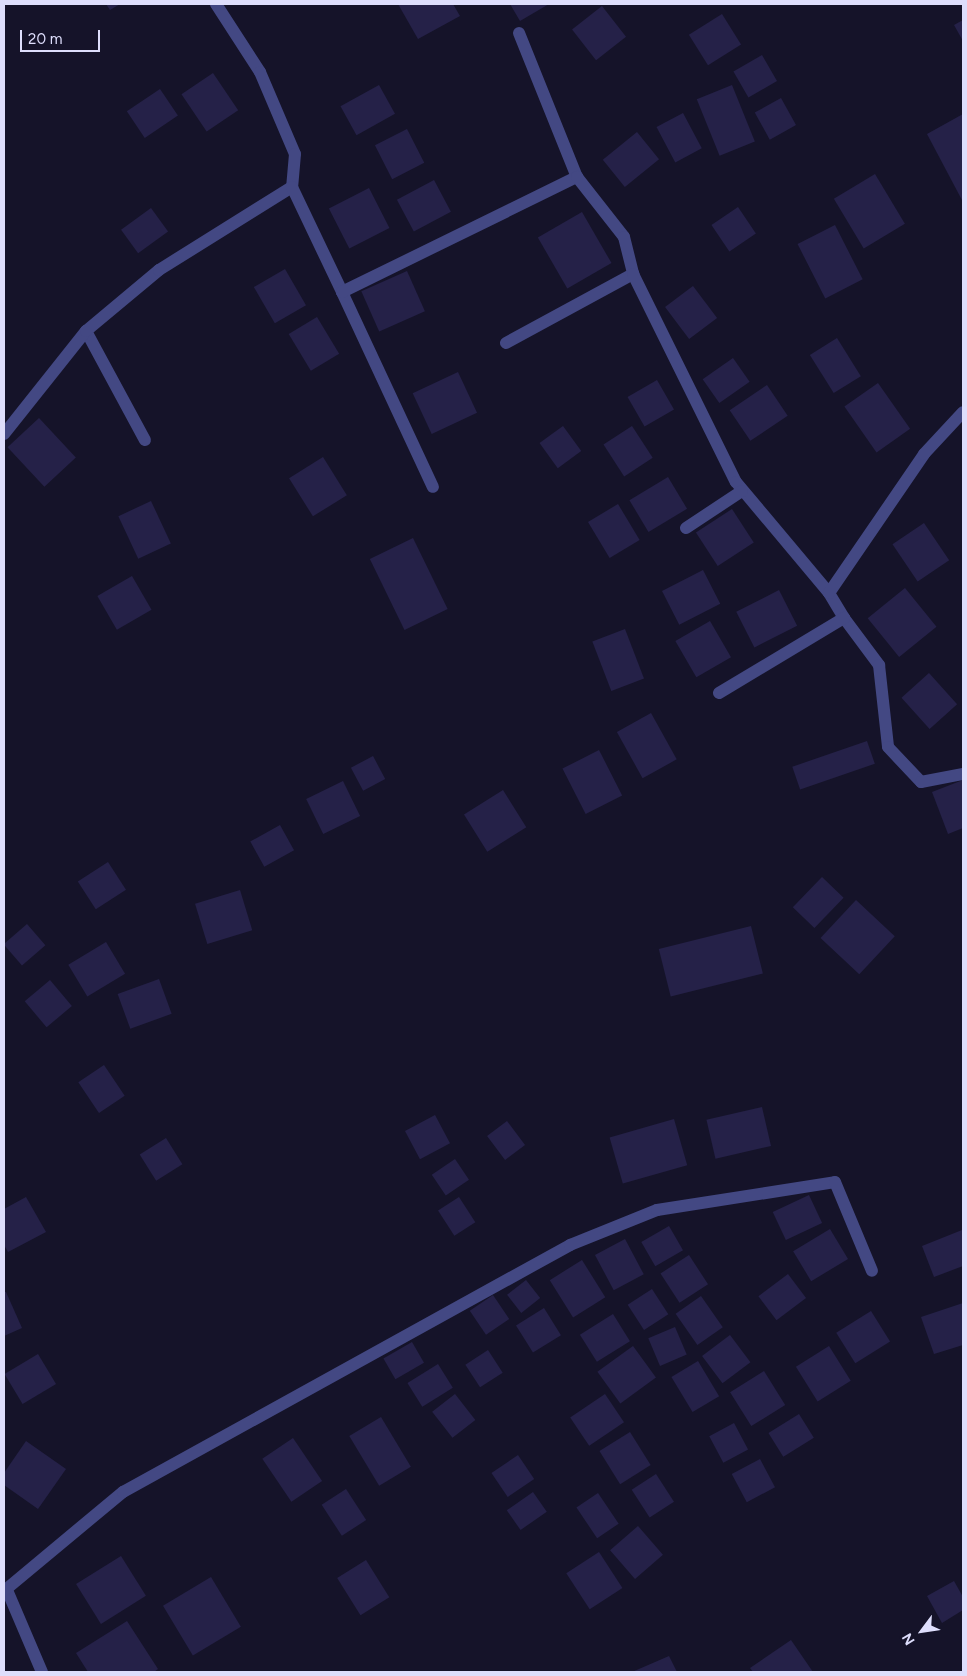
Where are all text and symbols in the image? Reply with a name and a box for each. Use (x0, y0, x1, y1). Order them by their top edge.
scale bar (22, 20, 102, 52)
text: 20 m (28, 30, 62, 48)
north arrow (897, 1606, 947, 1656)
text: N (899, 1630, 919, 1648)

